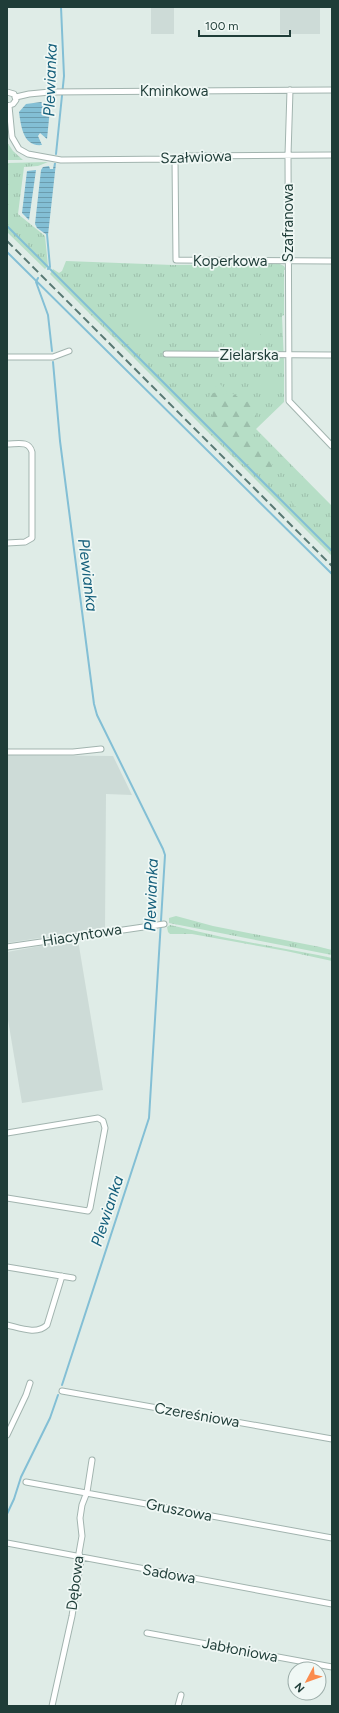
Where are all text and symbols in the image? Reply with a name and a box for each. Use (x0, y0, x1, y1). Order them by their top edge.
scale bar (199, 12, 290, 38)
text: 100 m (205, 19, 239, 33)
water label: Plewianka (39, 43, 61, 117)
street label: Kminkowa (140, 82, 208, 100)
street label: Szałwiowa (160, 147, 232, 167)
street label: Szafranowa (279, 184, 297, 262)
street label: Koperkowa (193, 252, 267, 270)
street label: Zielarska (219, 346, 279, 364)
water label: Plewianka (74, 538, 102, 612)
water label: Plewianka (140, 858, 162, 932)
street label: Hiacyntowa (41, 920, 123, 950)
water label: Plewianka (87, 1173, 127, 1249)
street label: Czereśniowa (153, 1399, 241, 1431)
street label: Gruszowa (144, 1495, 214, 1525)
street label: Dębowa (63, 1555, 87, 1611)
street label: Sadowa (141, 1561, 197, 1587)
street label: Jabłoniowa (201, 1634, 279, 1666)
north arrow (287, 1661, 327, 1701)
text: N (292, 1680, 308, 1695)

